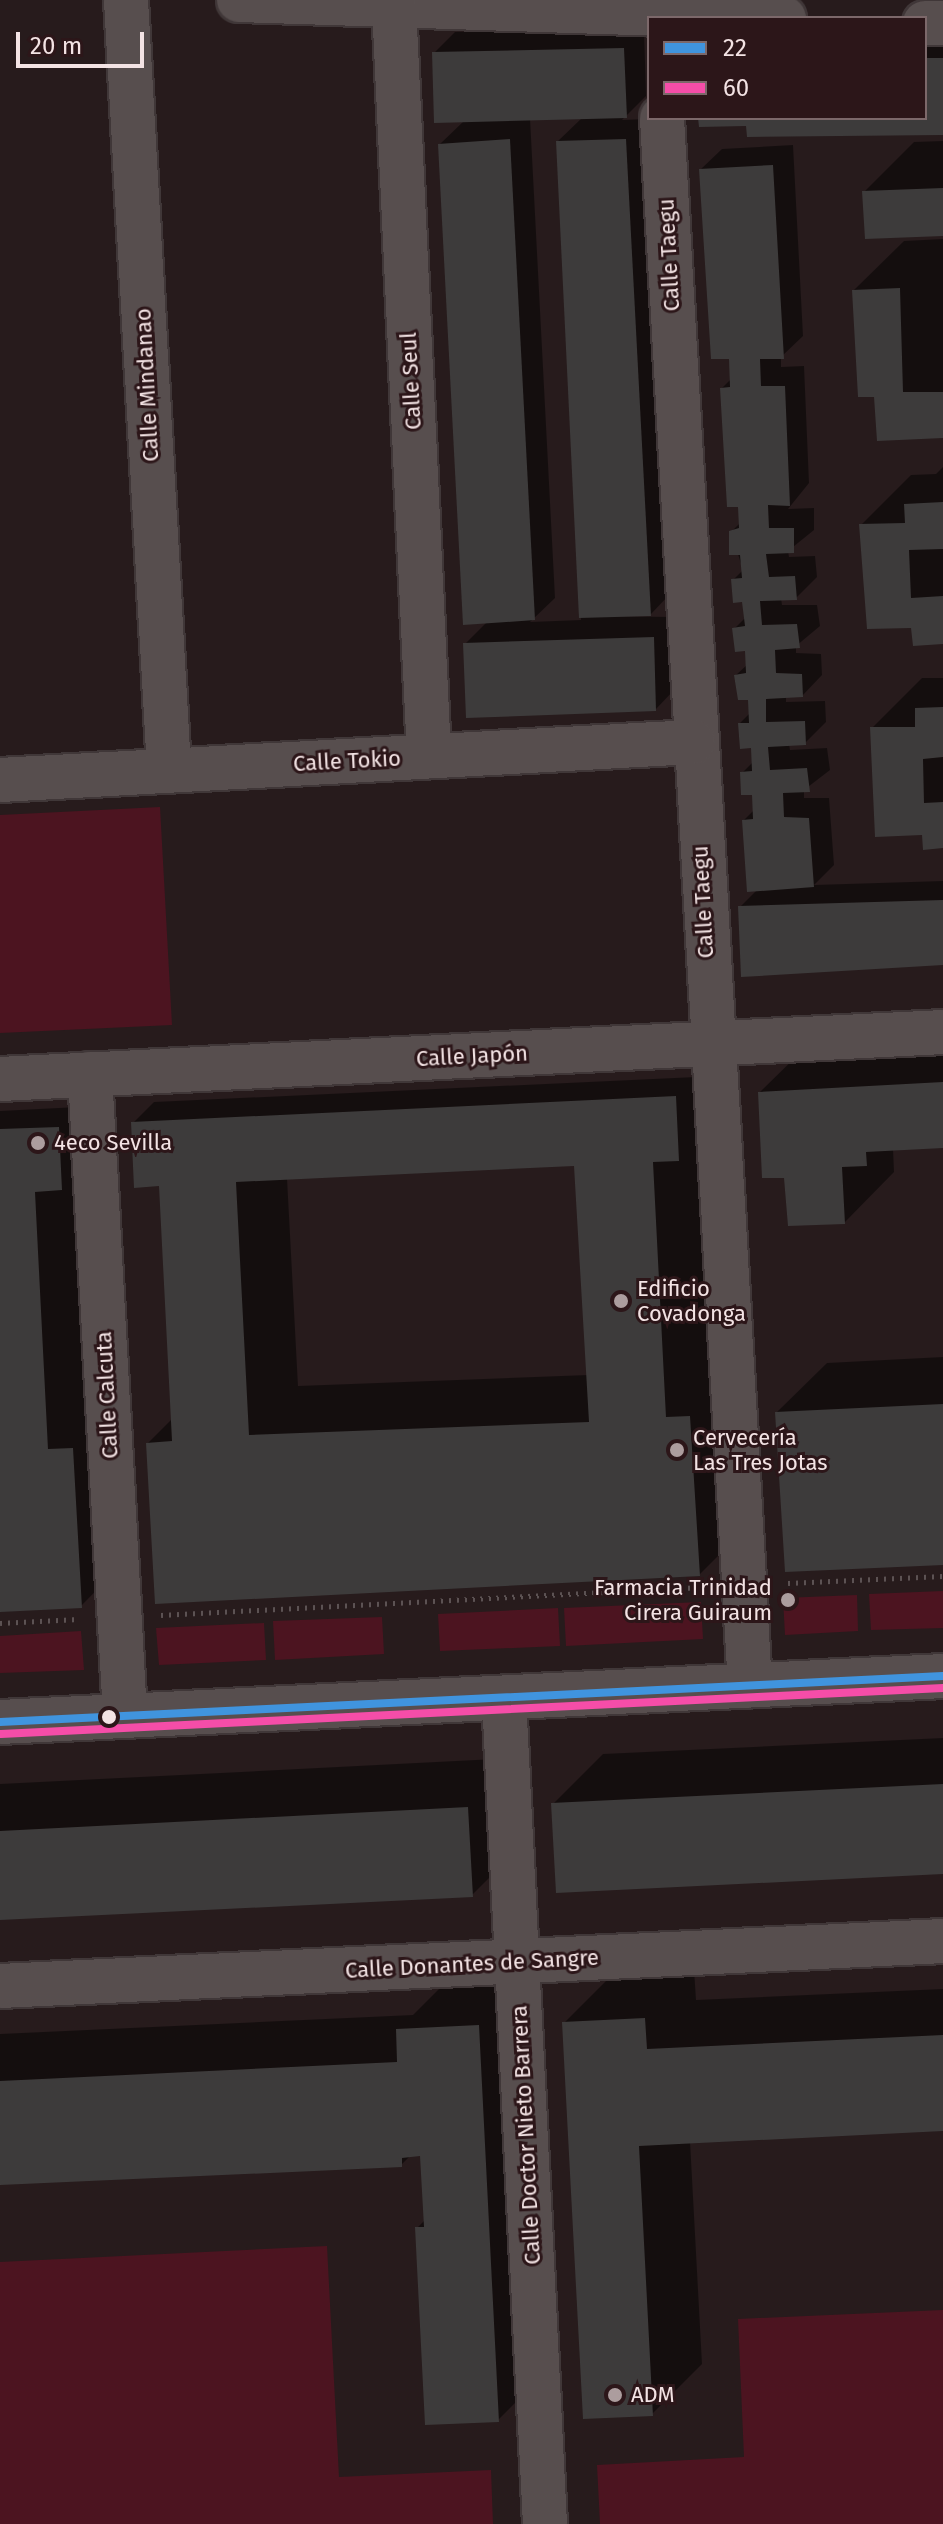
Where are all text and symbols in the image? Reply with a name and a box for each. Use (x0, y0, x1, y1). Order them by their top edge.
scale bar (20, 16, 148, 66)
legend (647, 16, 927, 120)
text: 20 m (30, 32, 82, 60)
text: 22 (723, 34, 747, 62)
text: 60 (723, 74, 749, 102)
street label: Calle Taegu (653, 198, 685, 312)
street label: Calle Mindanao (130, 308, 164, 462)
street label: Calle Seul (395, 332, 427, 430)
street label: Calle Tokio (292, 745, 402, 777)
street label: Calle Taegu (687, 845, 719, 959)
street label: Calle Japón (415, 1040, 529, 1072)
place label: 4eco Sevilla (54, 1130, 172, 1156)
marker: 4eco Sevilla (29, 1134, 47, 1152)
place label: Edificio Covadonga (637, 1275, 746, 1326)
marker: Edificio Covadonga (612, 1292, 630, 1310)
street label: Calle Calcuta (90, 1331, 124, 1459)
place label: Cervecería Las Tres Jotas (693, 1424, 828, 1476)
marker: Cervecería Las Tres Jotas (668, 1441, 686, 1459)
place label: Farmacia Trinidad Cirera Guiraum (594, 1574, 772, 1626)
marker: Farmacia Trinidad Cirera Guiraum (779, 1591, 797, 1609)
unlabelled marker (101, 1709, 117, 1725)
street label: Calle Donantes de Sangre (344, 1944, 600, 1984)
street label: Calle Doctor Nieto Barrera (506, 2005, 546, 2265)
place label: ADM (631, 2382, 675, 2408)
marker: ADM (606, 2386, 624, 2404)

